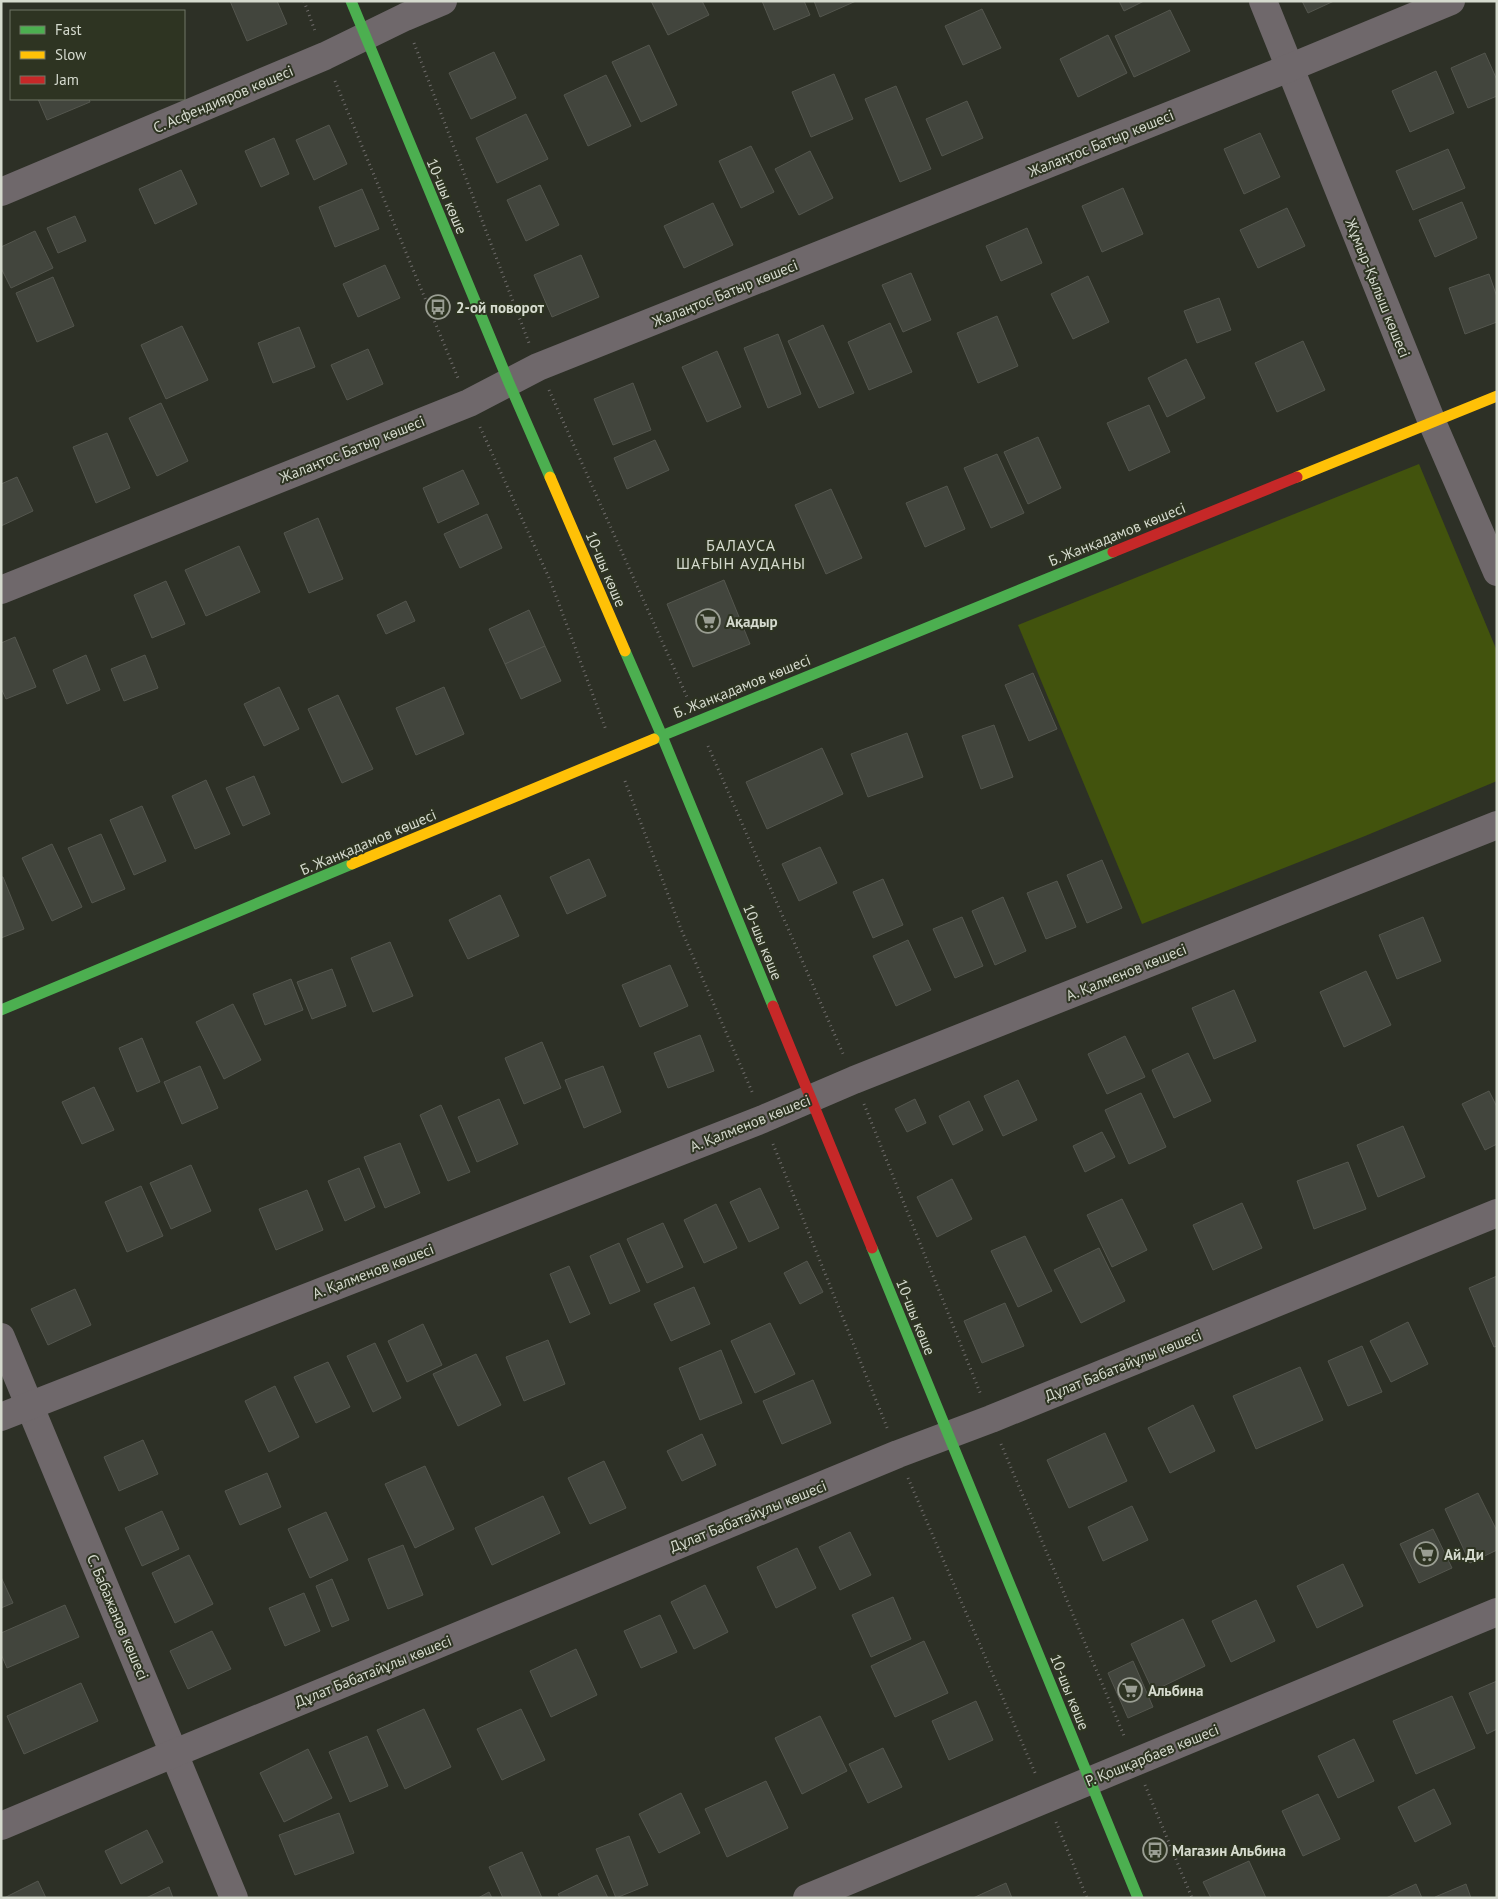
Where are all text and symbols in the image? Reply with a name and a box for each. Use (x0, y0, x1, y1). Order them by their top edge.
legend (10, 10, 185, 100)
text: Fast (55, 20, 82, 39)
text: Slow (55, 45, 86, 64)
street label: С. Асфендияров көшесі (150, 61, 296, 137)
text: Jam (54, 70, 79, 89)
street label: Жалаңтос Батыр көшесі (1025, 105, 1177, 181)
street label: 10-шы көше (423, 155, 471, 237)
street label: Жұмыр-Қылыш көшесі (1341, 215, 1415, 360)
street label: Жалаңтос Батыр көшесі (649, 255, 801, 331)
bus stop icon: 2-ой поворот (425, 294, 451, 320)
place label: 2-ой поворот (456, 298, 545, 317)
street label: Жалаңтос Батыр көшесі (276, 411, 428, 487)
street label: Б. Жанқадамов көшесі (1046, 498, 1188, 570)
street label: 10-шы көше (582, 528, 630, 610)
district label: БАЛАУСА ШАҒЫН АУДАНЫ (676, 535, 806, 573)
supermarket icon: Ақадыр (695, 608, 721, 634)
place label: Ақадыр (726, 612, 778, 631)
street label: Б. Жанқадамов көшесі (671, 650, 813, 722)
street label: Б. Жанқадамов көшесі (297, 805, 439, 879)
street label: 10-шы көше (739, 901, 787, 983)
street label: А. Қалменов көшесі (1063, 939, 1189, 1005)
street label: А. Қалменов көшесі (687, 1090, 813, 1156)
street label: А. Қалменов көшесі (310, 1239, 436, 1303)
street label: 10-шы көше (892, 1276, 940, 1358)
street label: Дұлат Бабатайұлы көшесі (1042, 1325, 1204, 1405)
street label: Дұлат Бабатайұлы көшесі (667, 1476, 829, 1556)
supermarket icon: Ай.Ди (1413, 1541, 1439, 1567)
place label: Ай.Ди (1444, 1545, 1484, 1564)
street label: С. Бабажанов көшесі (83, 1551, 153, 1683)
street label: Дұлат Бабатайұлы көшесі (292, 1631, 454, 1711)
street label: 10-шы көше (1046, 1651, 1094, 1733)
supermarket icon: Альбина (1117, 1677, 1143, 1703)
place label: Альбина (1148, 1681, 1203, 1700)
street label: Р. Қошқарбаев көшесі (1082, 1720, 1222, 1790)
bus stop icon: Магазин Альбина (1142, 1837, 1168, 1863)
place label: Магазин Альбина (1172, 1841, 1286, 1860)

